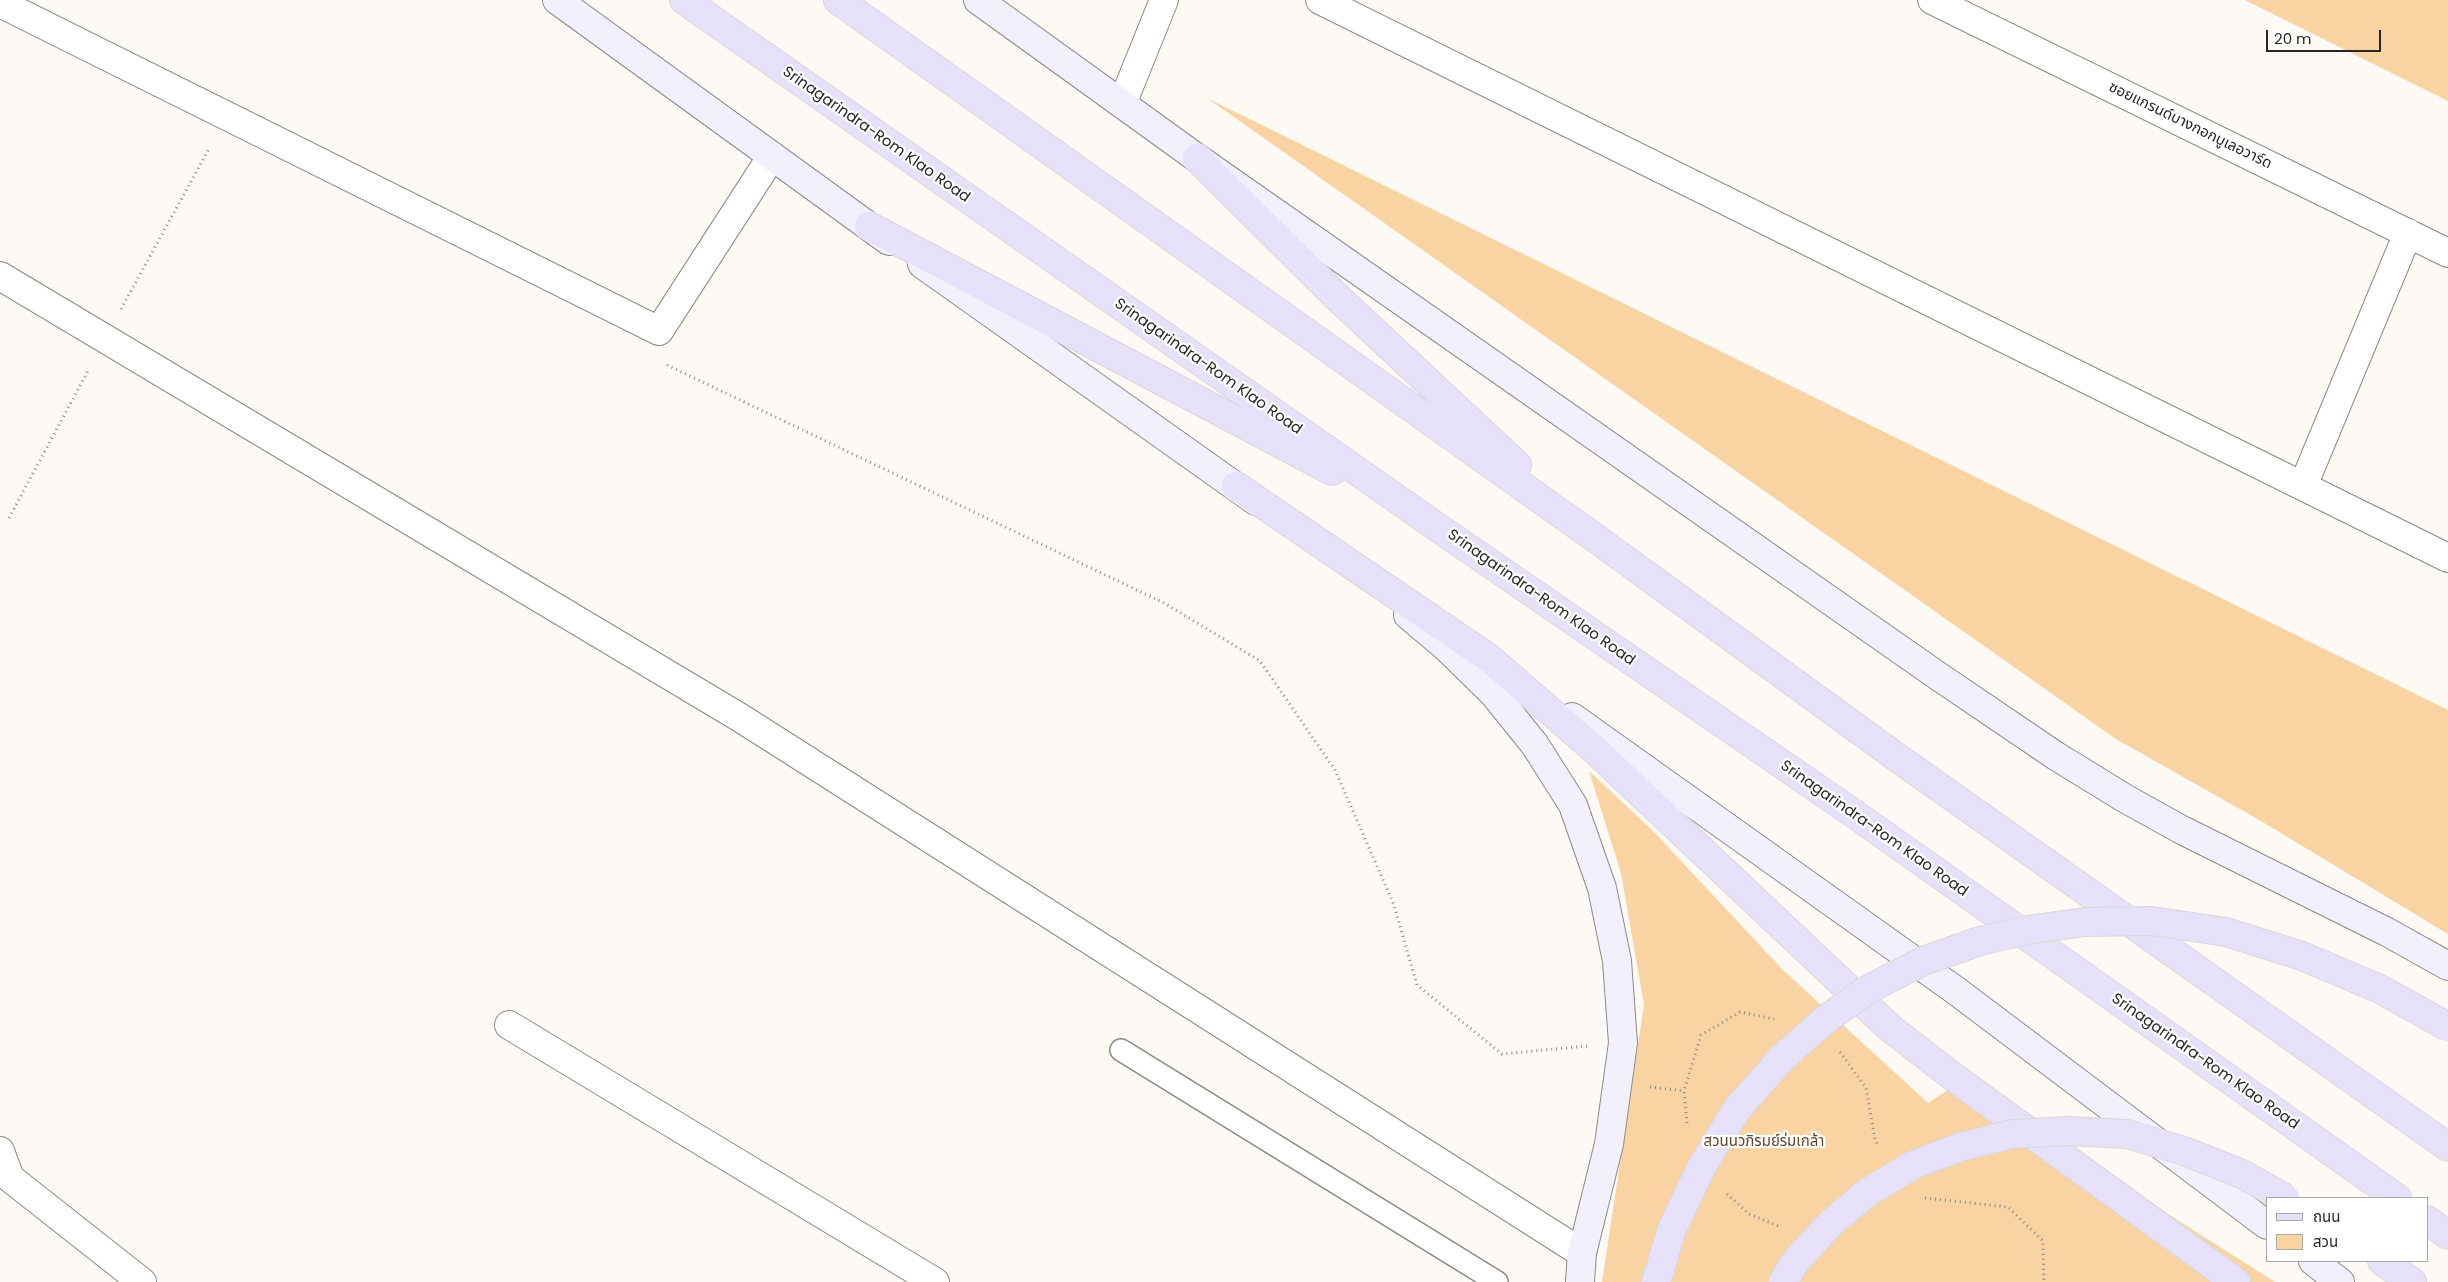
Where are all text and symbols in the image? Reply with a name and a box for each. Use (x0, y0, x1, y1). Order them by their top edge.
scale bar (2268, 20, 2383, 52)
text: 20 m (2274, 28, 2312, 49)
street label: Srinagarindra-Rom Klao Road (779, 63, 973, 207)
street label: ซอยแกรนด์บางกอกบูเลอวาร์ด (2105, 79, 2275, 173)
street label: Srinagarindra-Rom Klao Road (1111, 295, 1305, 439)
street label: Srinagarindra-Rom Klao Road (1444, 526, 1638, 670)
street label: Srinagarindra-Rom Klao Road (1777, 757, 1971, 901)
street label: Srinagarindra-Rom Klao Road (2108, 990, 2302, 1134)
park label: สวนนวภิรมย์ร่มเกล้า (1704, 1133, 1824, 1151)
legend (2266, 1197, 2428, 1262)
text: ถนน (2313, 1206, 2340, 1227)
text: สวน (2313, 1231, 2338, 1252)

